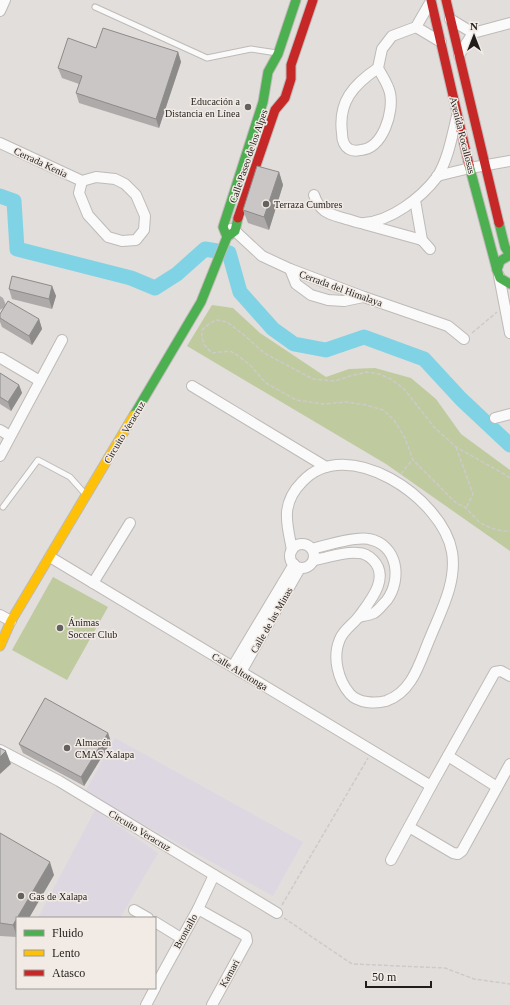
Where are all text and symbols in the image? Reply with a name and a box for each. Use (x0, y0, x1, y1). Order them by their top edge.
north arrow (454, 16, 494, 56)
text: N (470, 20, 478, 32)
street label: Avenida Rocallosas (448, 95, 477, 175)
place label: Educación a Distancia en Línea (165, 96, 241, 119)
marker: Educación a Distancia en Línea (243, 102, 253, 112)
street label: Calle Paseo de los Alpes (227, 108, 270, 204)
street label: Cerrada Kenia (12, 145, 70, 180)
marker: Terraza Cumbres (261, 199, 271, 209)
place label: Terraza Cumbres (274, 199, 343, 210)
street label: Cerrada del Himalaya (298, 268, 384, 309)
street label: Circuito Veracruz (102, 399, 148, 465)
street label: Calle de las Minas (248, 585, 295, 655)
place label: Ánimas Soccer Club (68, 617, 117, 640)
marker: Ánimas Soccer Club (55, 623, 65, 633)
street label: Calle Altotonga (210, 650, 270, 693)
place label: Almacén CMAS Xalapa (75, 737, 135, 760)
marker: Almacén CMAS Xalapa (62, 743, 72, 753)
street label: Circuito Veracruz (107, 808, 173, 854)
marker: Gas de Xalapa (16, 891, 26, 901)
place label: Gas de Xalapa (29, 891, 88, 902)
street label: Brontallo (171, 912, 199, 950)
legend (16, 917, 156, 989)
text: Fluido (52, 926, 83, 940)
text: Lento (52, 946, 80, 960)
street label: Kamari (217, 957, 242, 989)
scale bar (366, 963, 431, 989)
text: Atasco (52, 966, 85, 980)
text: 50 m (372, 970, 397, 984)

